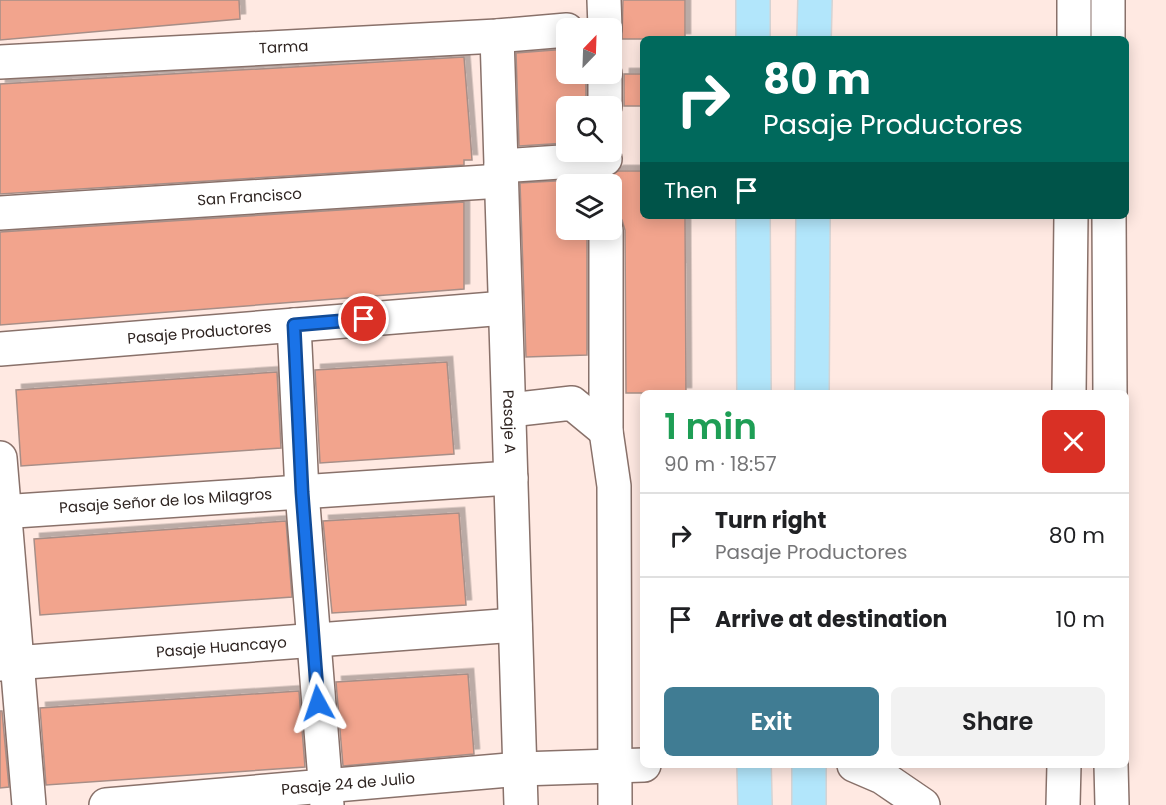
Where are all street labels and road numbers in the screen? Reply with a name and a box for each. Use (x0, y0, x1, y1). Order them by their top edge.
street label: Tarma (258, 35, 309, 58)
street label: San Francisco (196, 183, 302, 210)
street label: Pasaje Productores (126, 316, 272, 349)
street label: Pasaje A (498, 389, 521, 454)
street label: Pasaje Señor de los Milagros (59, 483, 273, 518)
street label: Pasaje Huancayo (155, 631, 287, 662)
street label: Pasaje 24 de Julio (280, 767, 416, 800)

